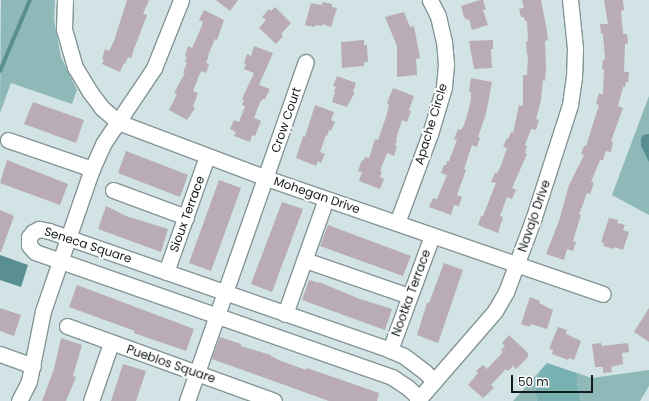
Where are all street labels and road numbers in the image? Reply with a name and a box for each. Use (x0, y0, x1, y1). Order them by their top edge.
street label: Apache Circle (412, 82, 450, 166)
street label: Crow Court (268, 86, 304, 154)
street label: Mohegan Drive (272, 173, 362, 217)
street label: Sioux Terrace (167, 174, 207, 254)
street label: Navajo Drive (515, 178, 553, 254)
street label: Seneca Square (42, 224, 134, 266)
street label: Nootka Terrace (389, 248, 433, 338)
street label: Pueblos Square (125, 342, 217, 386)

